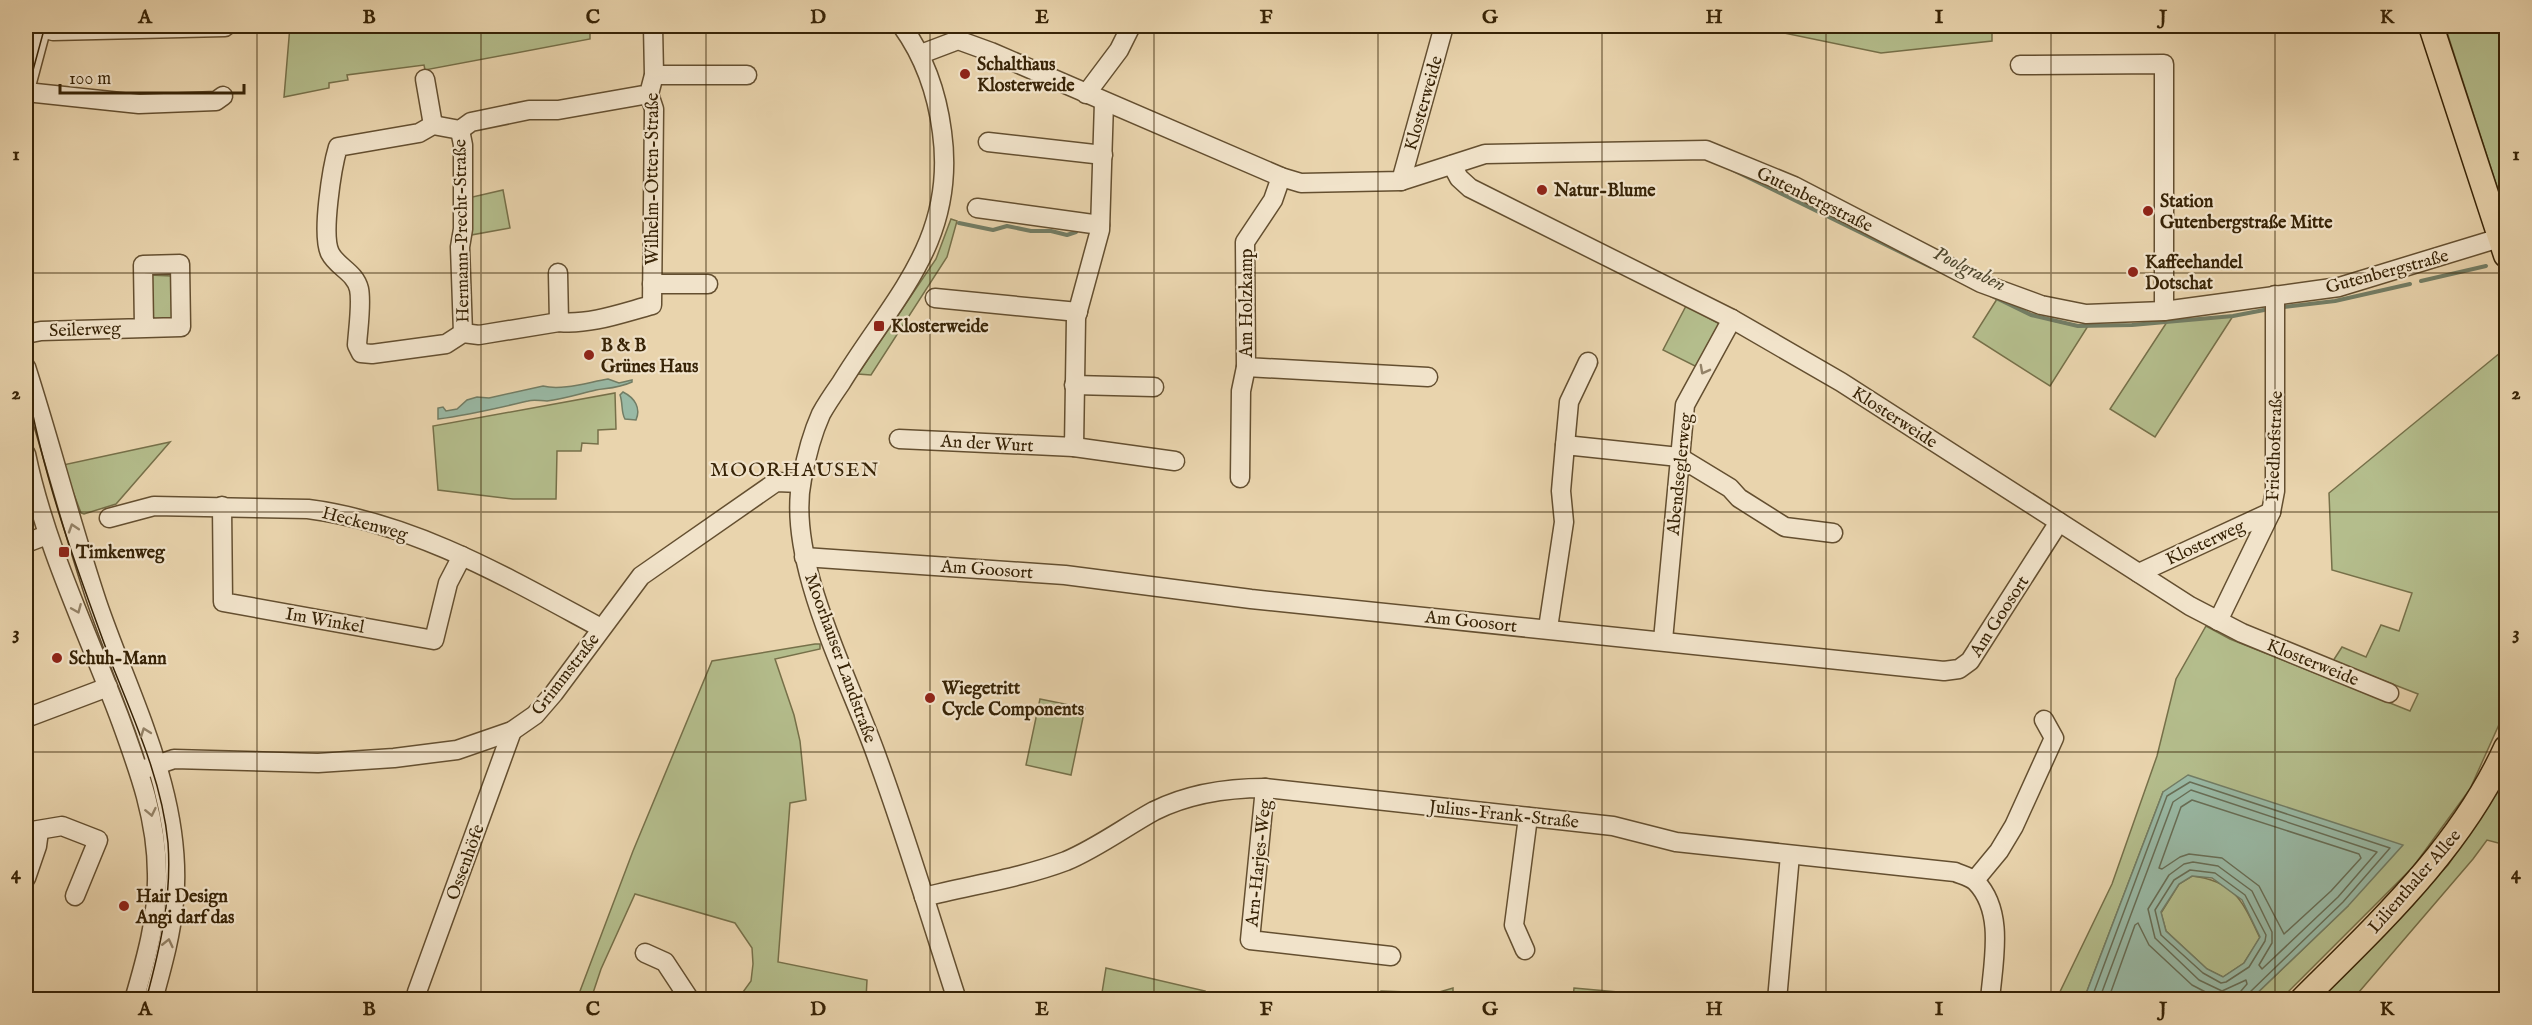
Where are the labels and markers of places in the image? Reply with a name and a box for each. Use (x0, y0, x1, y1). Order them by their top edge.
place label: Schalthaus Klosterweide (977, 54, 1075, 98)
marker: Schalthaus Klosterweide (958, 67, 972, 81)
place label: Natur-Blume (1553, 180, 1656, 203)
marker: Natur-Blume (1535, 183, 1549, 197)
place label: Station Gutenbergstraße Mitte (2160, 191, 2333, 235)
marker: Station Gutenbergstraße Mitte (2141, 204, 2155, 218)
place label: Kaffeehandel Dotschat (2145, 252, 2244, 296)
marker: Kaffeehandel Dotschat (2126, 265, 2140, 279)
place label: Klosterweide (891, 316, 989, 339)
marker: Klosterweide (872, 319, 886, 333)
place label: B & B Grünes Haus (601, 335, 699, 379)
marker: B & B Grünes Haus (582, 348, 596, 362)
place label: Timkenweg (75, 542, 166, 565)
marker: Timkenweg (57, 545, 71, 559)
place label: Schuh-Mann (69, 648, 167, 671)
marker: Schuh-Mann (50, 651, 64, 665)
place label: Wiegetritt Cycle Components (941, 678, 1085, 722)
marker: Wiegetritt Cycle Components (923, 691, 937, 705)
place label: Hair Design Angi darf das (135, 886, 235, 930)
marker: Hair Design Angi darf das (117, 899, 131, 913)

